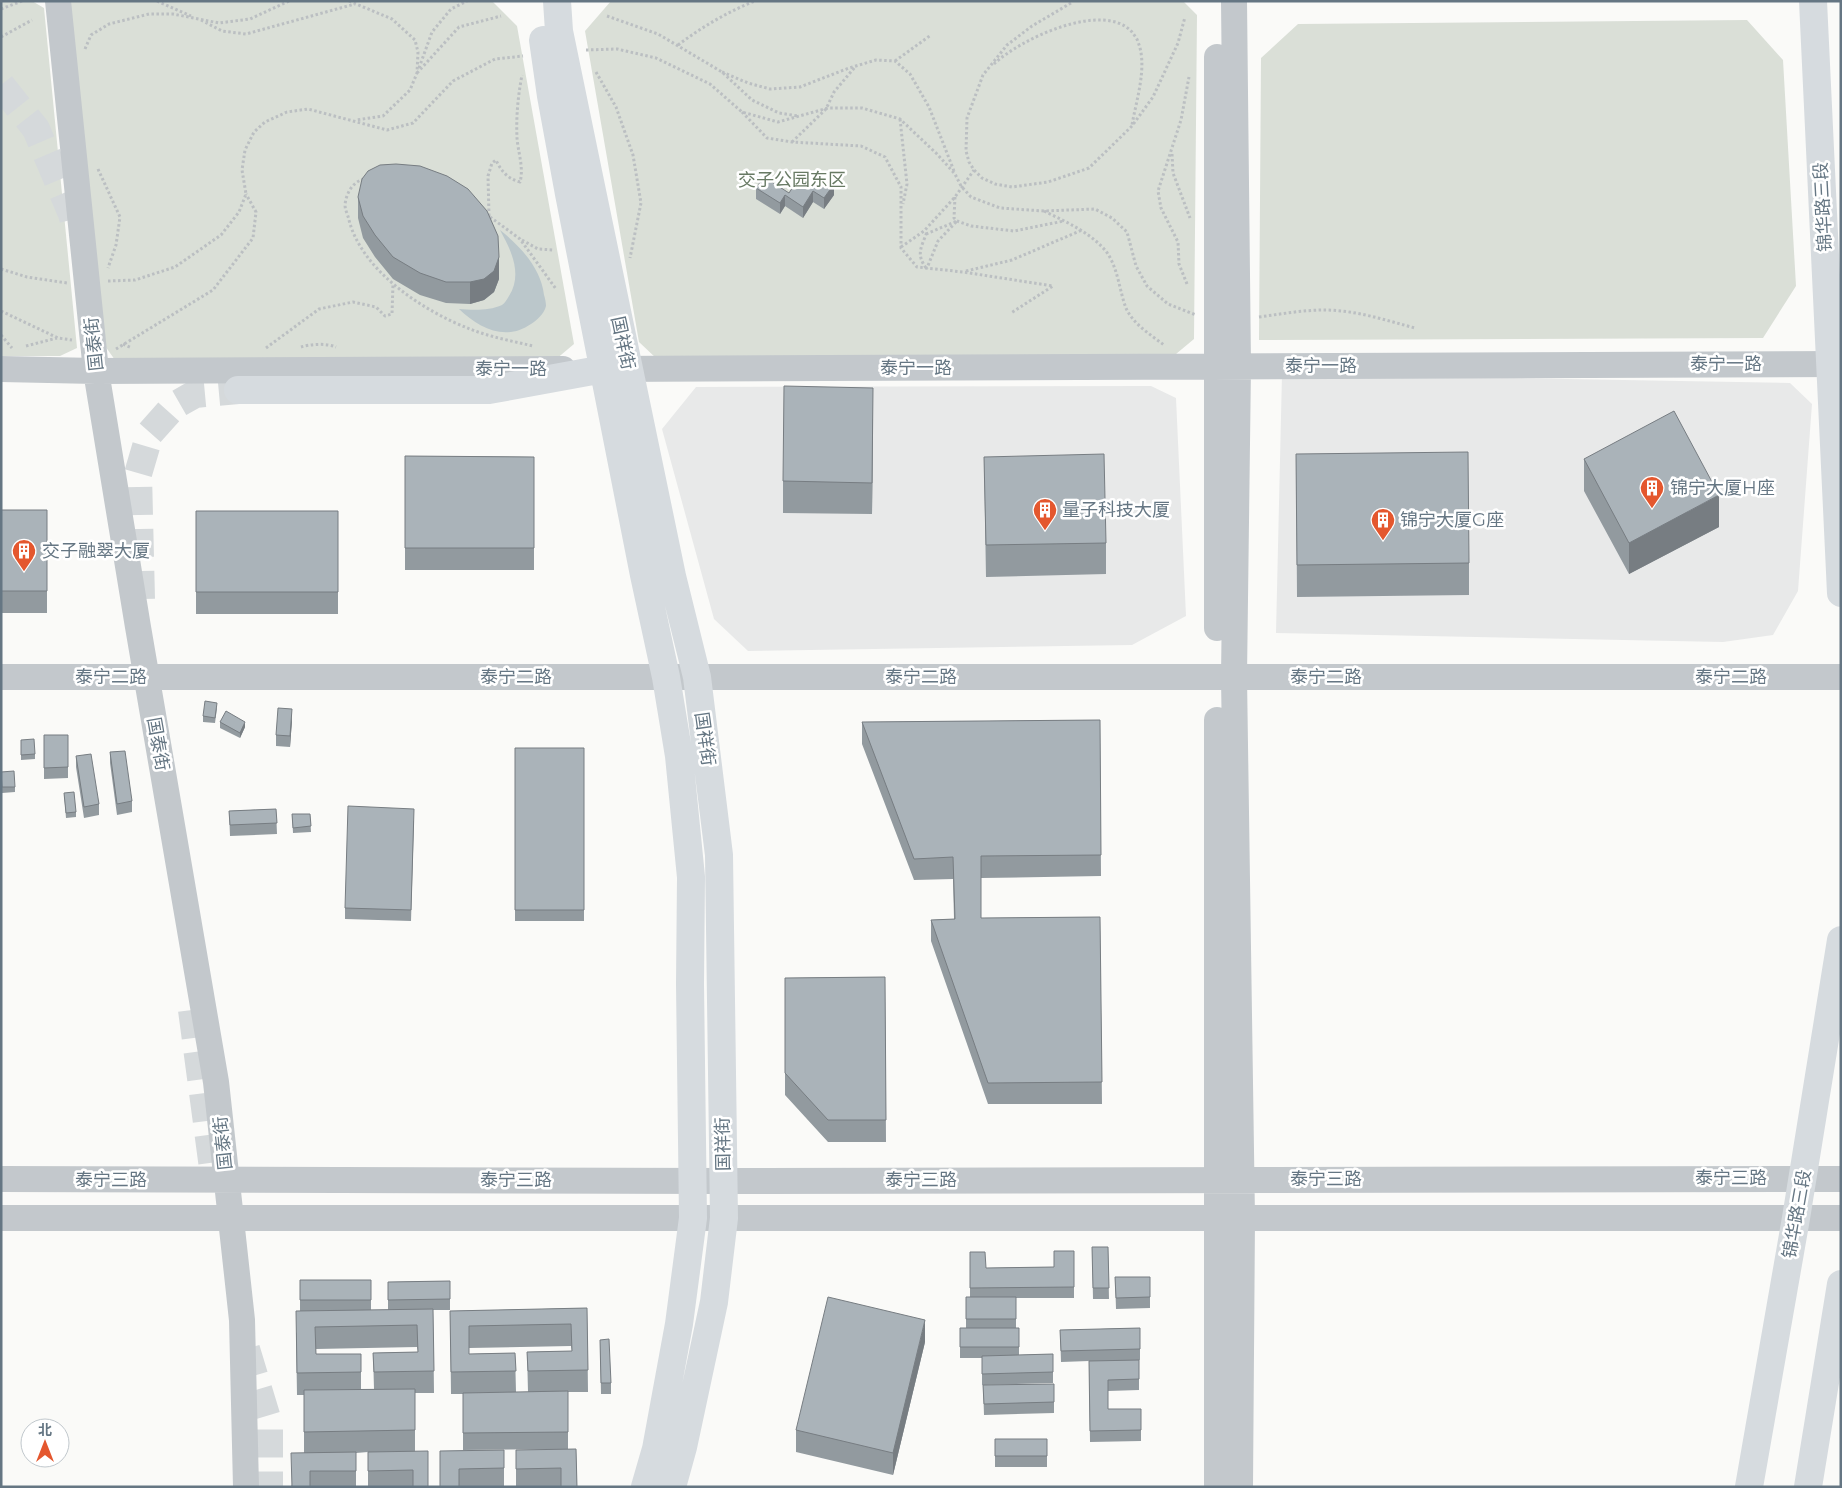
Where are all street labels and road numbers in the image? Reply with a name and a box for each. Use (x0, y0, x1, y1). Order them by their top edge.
street label: 锦华路三段 (1810, 161, 1836, 253)
street label: 国祥街 (607, 314, 639, 372)
street label: 国泰街 (80, 316, 108, 372)
street label: 泰宁一路 (1690, 353, 1762, 375)
street label: 泰宁一路 (1285, 355, 1357, 377)
street label: 泰宁一路 (880, 357, 952, 379)
street label: 泰宁一路 (475, 358, 547, 380)
street label: 泰宁二路 (75, 666, 147, 688)
street label: 泰宁二路 (480, 666, 552, 688)
street label: 泰宁二路 (885, 666, 957, 688)
street label: 泰宁二路 (1290, 666, 1362, 688)
street label: 泰宁二路 (1695, 666, 1767, 688)
street label: 国祥街 (690, 711, 720, 767)
street label: 国泰街 (142, 716, 174, 772)
street label: 国泰街 (209, 1115, 237, 1171)
street label: 国祥街 (712, 1117, 734, 1171)
street label: 泰宁三路 (1695, 1167, 1767, 1189)
street label: 泰宁三路 (1290, 1168, 1362, 1190)
street label: 锦华路三段 (1778, 1168, 1816, 1260)
street label: 泰宁三路 (75, 1169, 147, 1191)
street label: 泰宁三路 (480, 1169, 552, 1191)
street label: 泰宁三路 (885, 1169, 957, 1191)

